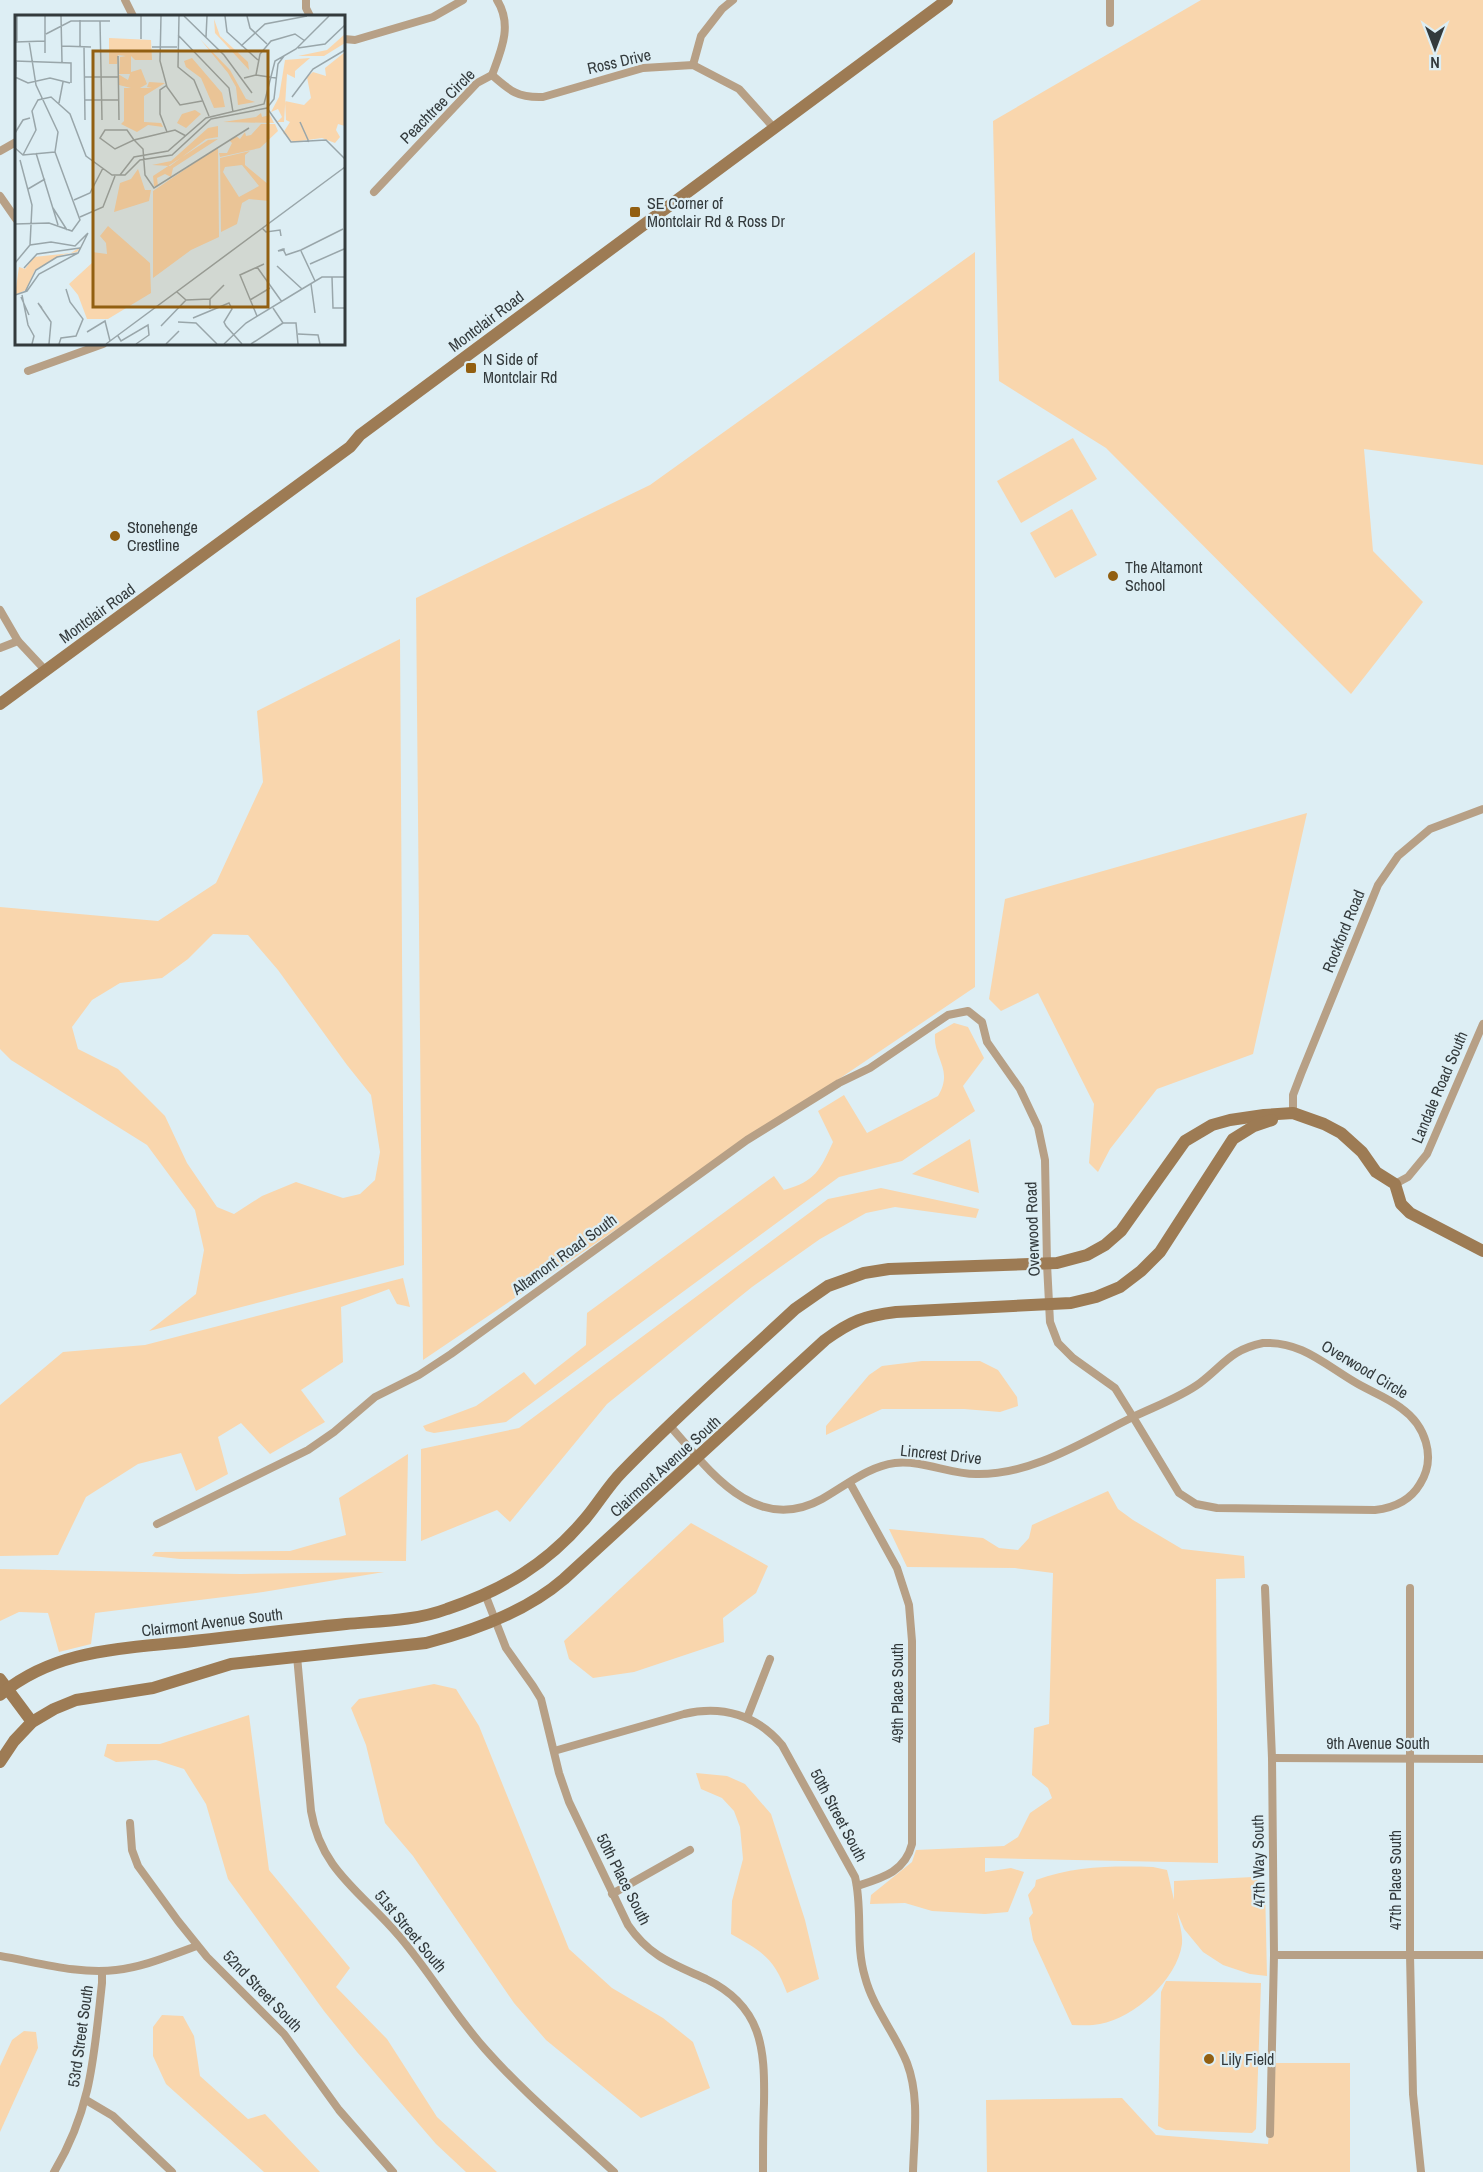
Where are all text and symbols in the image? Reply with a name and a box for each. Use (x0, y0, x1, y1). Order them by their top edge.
inset map (15, 15, 345, 345)
north arrow (1405, 18, 1465, 78)
street label: Ross Drive (585, 43, 653, 79)
text: N (1430, 52, 1440, 74)
street label: Peachtree Circle (395, 64, 479, 148)
place label: SE Corner of Montclair Rd & Ross Dr (647, 192, 785, 232)
marker: SE Corner of Montclair Rd & Ross Dr (628, 205, 642, 219)
street label: Montclair Road (444, 285, 528, 357)
place label: N Side of Montclair Rd (483, 348, 557, 388)
marker: N Side of Montclair Rd (464, 361, 478, 375)
place label: Stonehenge Crestline (127, 516, 198, 556)
marker: Stonehenge Crestline (108, 529, 122, 543)
place label: The Altamont School (1125, 556, 1203, 596)
marker: The Altamont School (1106, 569, 1120, 583)
street label: Montclair Road (55, 578, 139, 648)
street label: Rockford Road (1316, 886, 1370, 976)
street label: Landale Road South (1406, 1028, 1472, 1146)
street label: Overwood Road (1019, 1181, 1045, 1277)
street label: Altamont Road South (506, 1208, 621, 1300)
street label: Overwood Circle (1317, 1334, 1413, 1404)
street label: Clairmont Avenue South (605, 1410, 725, 1522)
street label: Lincrest Drive (899, 1439, 983, 1469)
street label: Clairmont Avenue South (140, 1602, 284, 1642)
street label: 49th Place South (886, 1643, 908, 1743)
street label: 9th Avenue South (1326, 1732, 1430, 1754)
street label: 50th Street South (805, 1765, 873, 1865)
street label: 47th Way South (1246, 1814, 1270, 1908)
street label: 50th Place South (592, 1829, 656, 1929)
street label: 47th Place South (1384, 1830, 1406, 1930)
street label: 51st Street South (370, 1885, 452, 1977)
street label: 52nd Street South (218, 1945, 308, 2037)
street label: 53rd Street South (62, 1984, 98, 2088)
place label: Lily Field (1221, 2048, 1274, 2070)
marker: Lily Field (1202, 2052, 1216, 2066)

